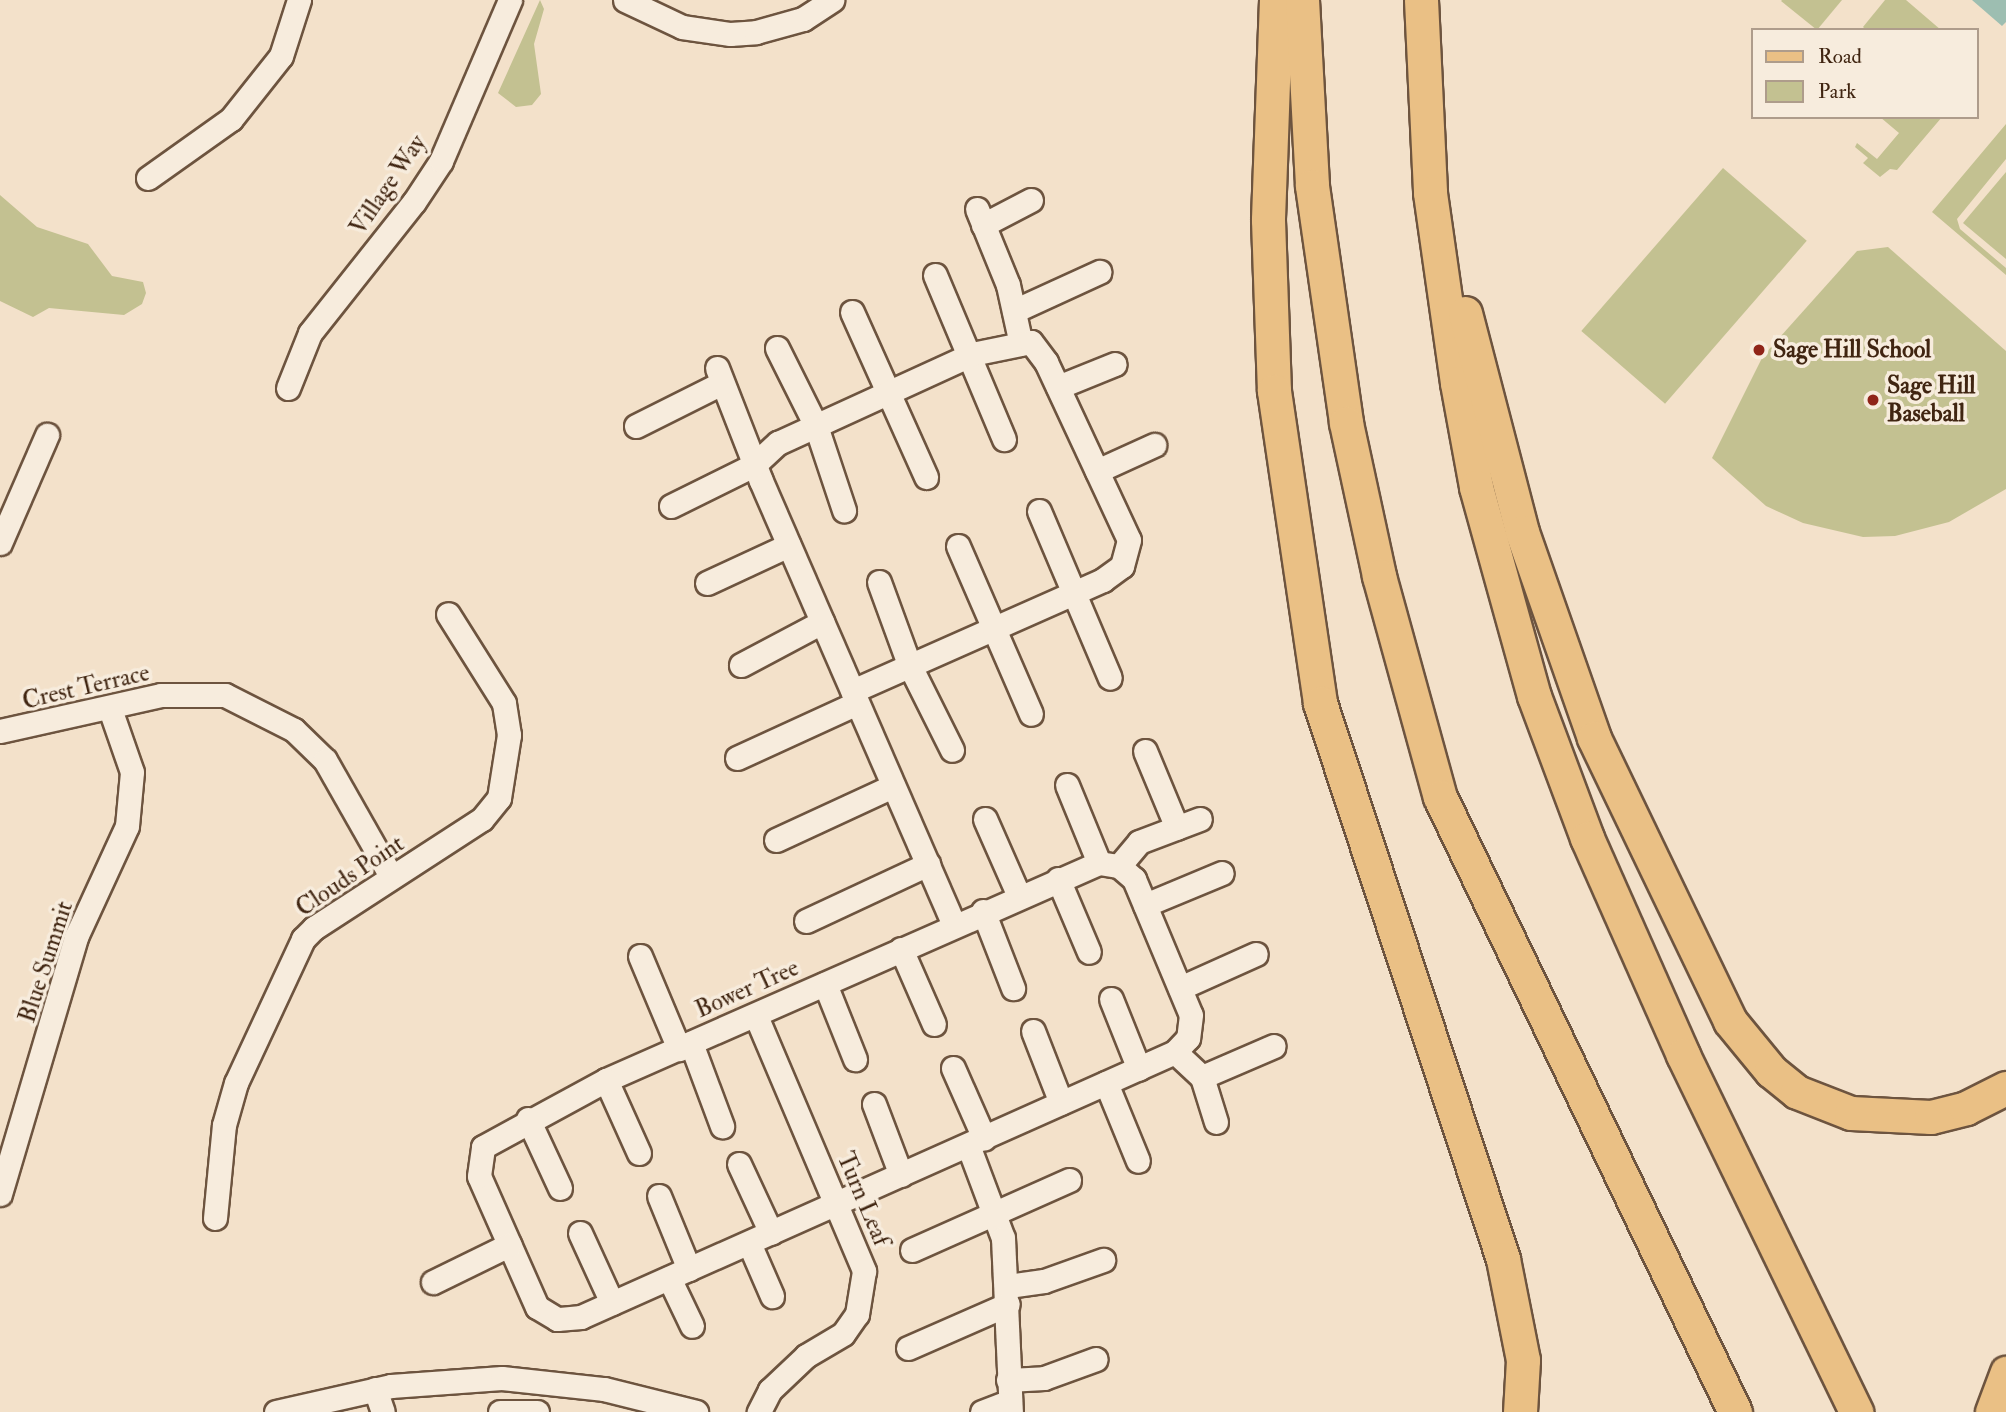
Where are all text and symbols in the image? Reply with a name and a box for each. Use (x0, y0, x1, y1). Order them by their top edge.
legend (1750, 28, 1978, 119)
text: Road (1818, 43, 1862, 70)
text: Park (1818, 78, 1856, 105)
street label: Village Way (344, 129, 432, 241)
place label: Sage Hill School (1773, 336, 1931, 364)
marker: Sage Hill School (1751, 342, 1767, 358)
place label: Sage Hill Baseball (1887, 372, 1975, 428)
marker: Sage Hill Baseball (1865, 392, 1881, 408)
street label: Crest Terrace (20, 658, 152, 716)
street label: Clouds Point (291, 829, 409, 923)
street label: Blue Summit (13, 898, 79, 1026)
street label: Bower Tree (691, 953, 803, 1025)
street label: Turn Leaf (830, 1148, 896, 1250)

